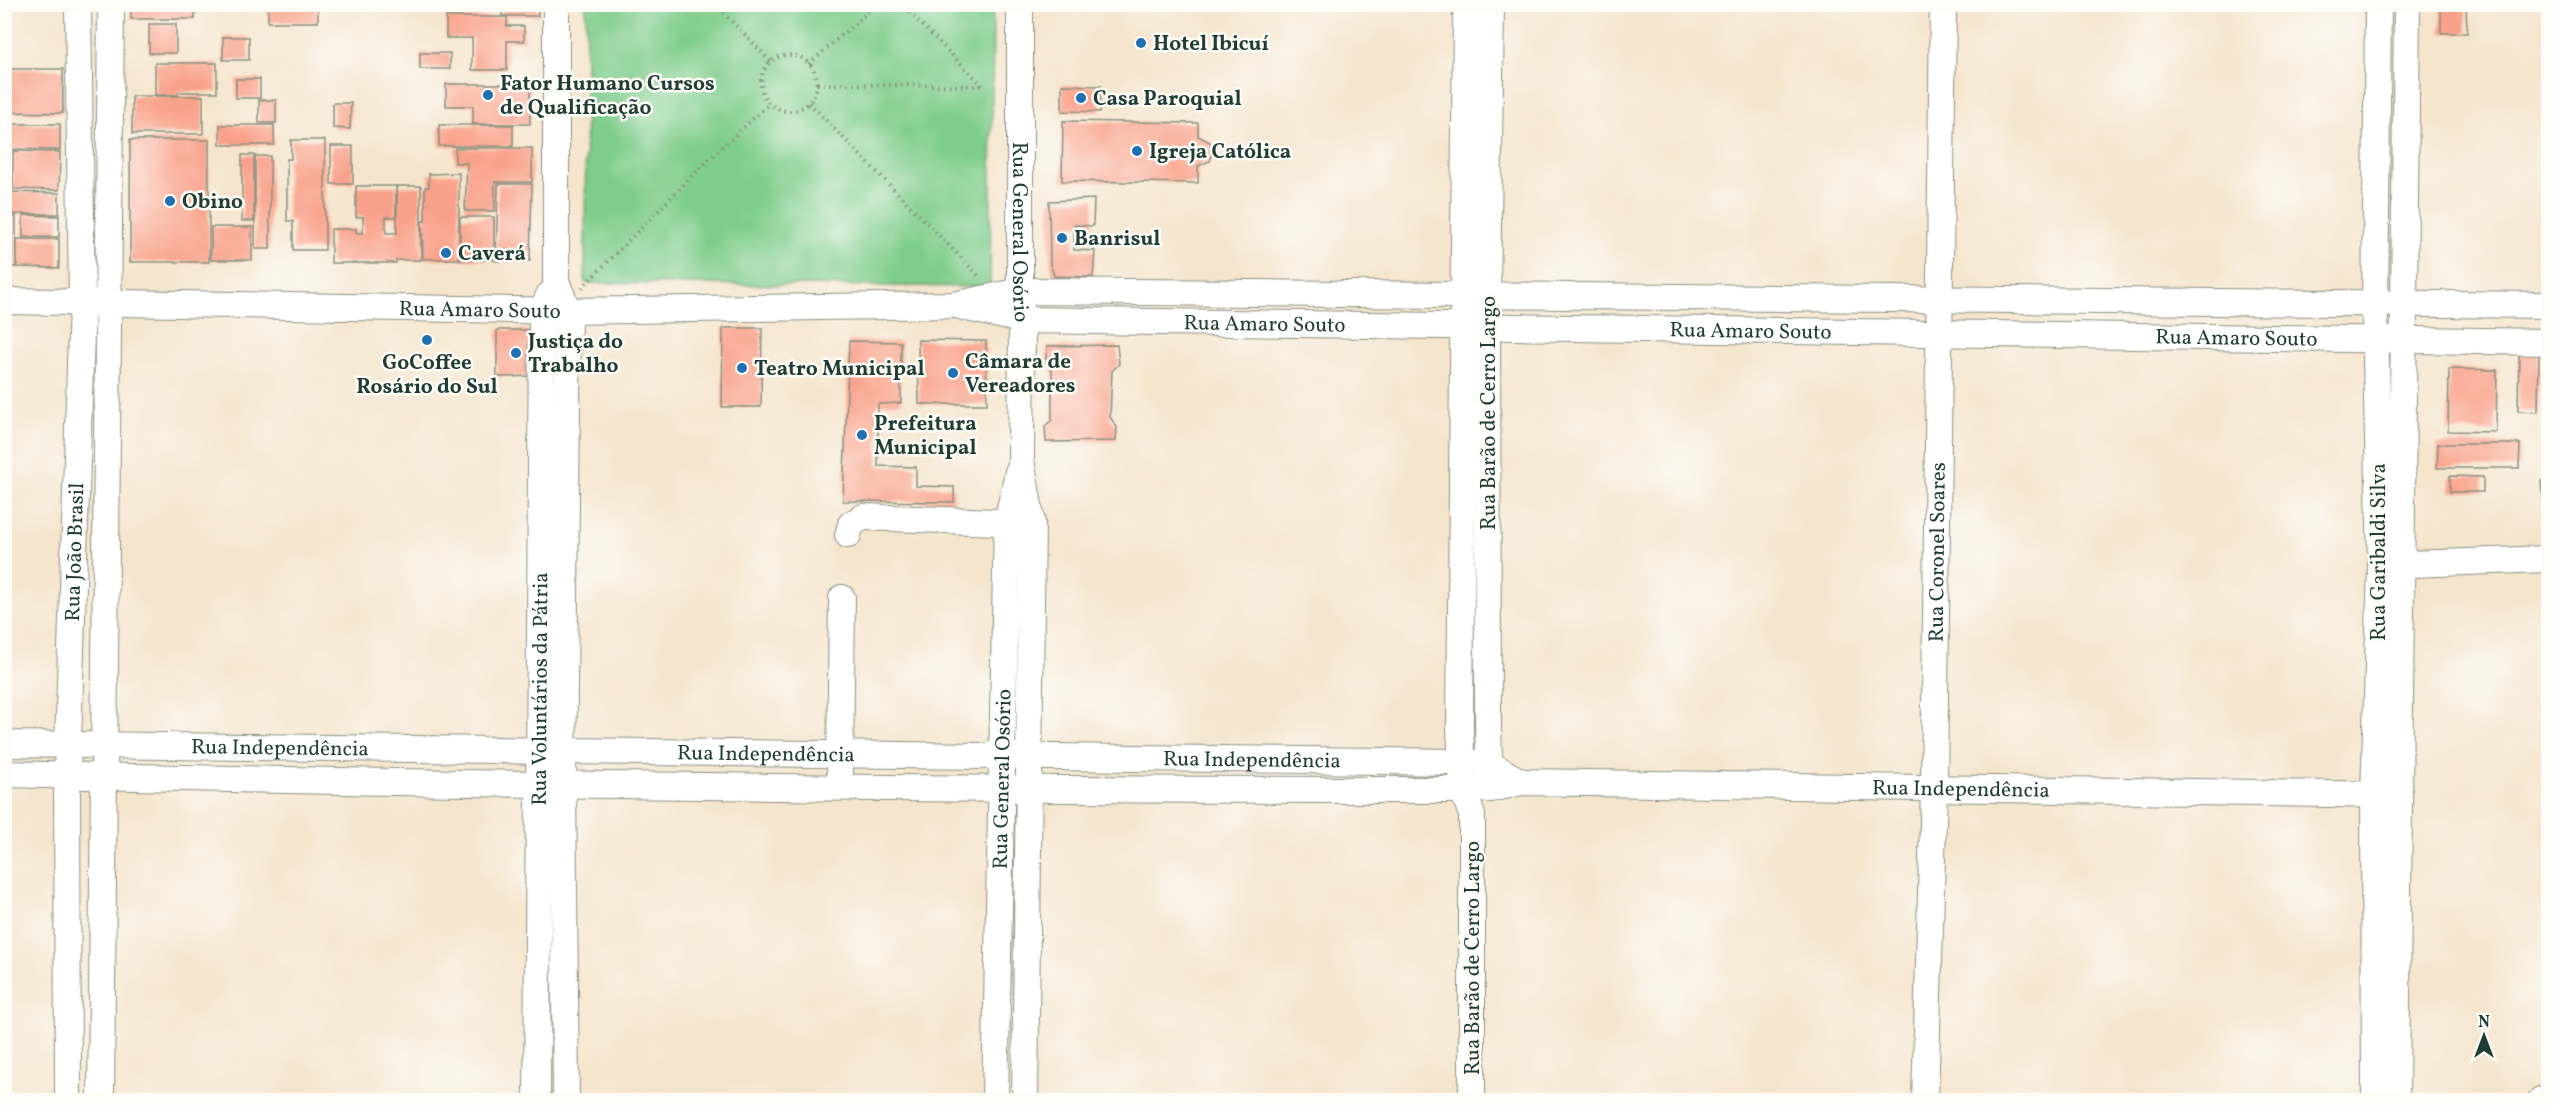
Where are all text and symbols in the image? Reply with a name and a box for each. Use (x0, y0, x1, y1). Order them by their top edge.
place label: Hotel Ibicuí (1153, 30, 1269, 59)
marker: Hotel Ibicuí (1134, 36, 1148, 50)
place label: Fator Humano Cursos de Qualificação (500, 70, 715, 123)
place label: Casa Paroquial (1093, 85, 1242, 114)
marker: Fator Humano Cursos de Qualificação (481, 88, 495, 102)
marker: Casa Paroquial (1074, 91, 1088, 105)
place label: Igreja Católica (1149, 138, 1291, 167)
street label: Rua General Osório (1004, 142, 1035, 323)
marker: Igreja Católica (1130, 144, 1144, 158)
place label: Obino (182, 188, 243, 217)
marker: Obino (163, 194, 177, 208)
place label: Banrisul (1074, 225, 1160, 254)
marker: Banrisul (1055, 231, 1069, 245)
place label: Caverá (458, 240, 526, 269)
marker: Caverá (439, 246, 453, 260)
street label: Rua Amaro Souto (399, 295, 561, 327)
street label: Rua Barão de Cerro Largo (1475, 296, 1504, 530)
street label: Rua Amaro Souto (1183, 309, 1346, 341)
street label: Rua Amaro Souto (1669, 316, 1832, 348)
street label: Rua Amaro Souto (2155, 323, 2318, 355)
place label: Justiça do Trabalho (527, 328, 623, 381)
marker: GoCoffee Rosário do Sul (420, 333, 434, 347)
marker: Justiça do Trabalho (509, 346, 523, 360)
place label: Câmara de Vereadores (965, 348, 1076, 401)
place label: GoCoffee Rosário do Sul (356, 349, 498, 402)
place label: Teatro Municipal (754, 355, 925, 384)
marker: Teatro Municipal (735, 361, 749, 375)
marker: Câmara de Vereadores (946, 366, 960, 380)
place label: Prefeitura Municipal (874, 410, 977, 463)
marker: Prefeitura Municipal (855, 428, 869, 442)
street label: Rua Coronel Soares (1923, 462, 1954, 642)
street label: Rua Garibaldi Silva (2365, 463, 2394, 641)
street label: Rua João Brasil (59, 482, 92, 622)
street label: Rua Voluntários da Pátria (526, 572, 556, 806)
street label: Rua General Osório (987, 689, 1020, 870)
street label: Rua Independência (191, 733, 369, 765)
street label: Rua Independência (677, 739, 855, 771)
street label: Rua Independência (1163, 745, 1341, 777)
street label: Rua Independência (1872, 774, 2050, 806)
street label: Rua Barão de Cerro Largo (1459, 841, 1488, 1075)
north arrow (2454, 1006, 2514, 1066)
text: N (2478, 1012, 2490, 1034)

